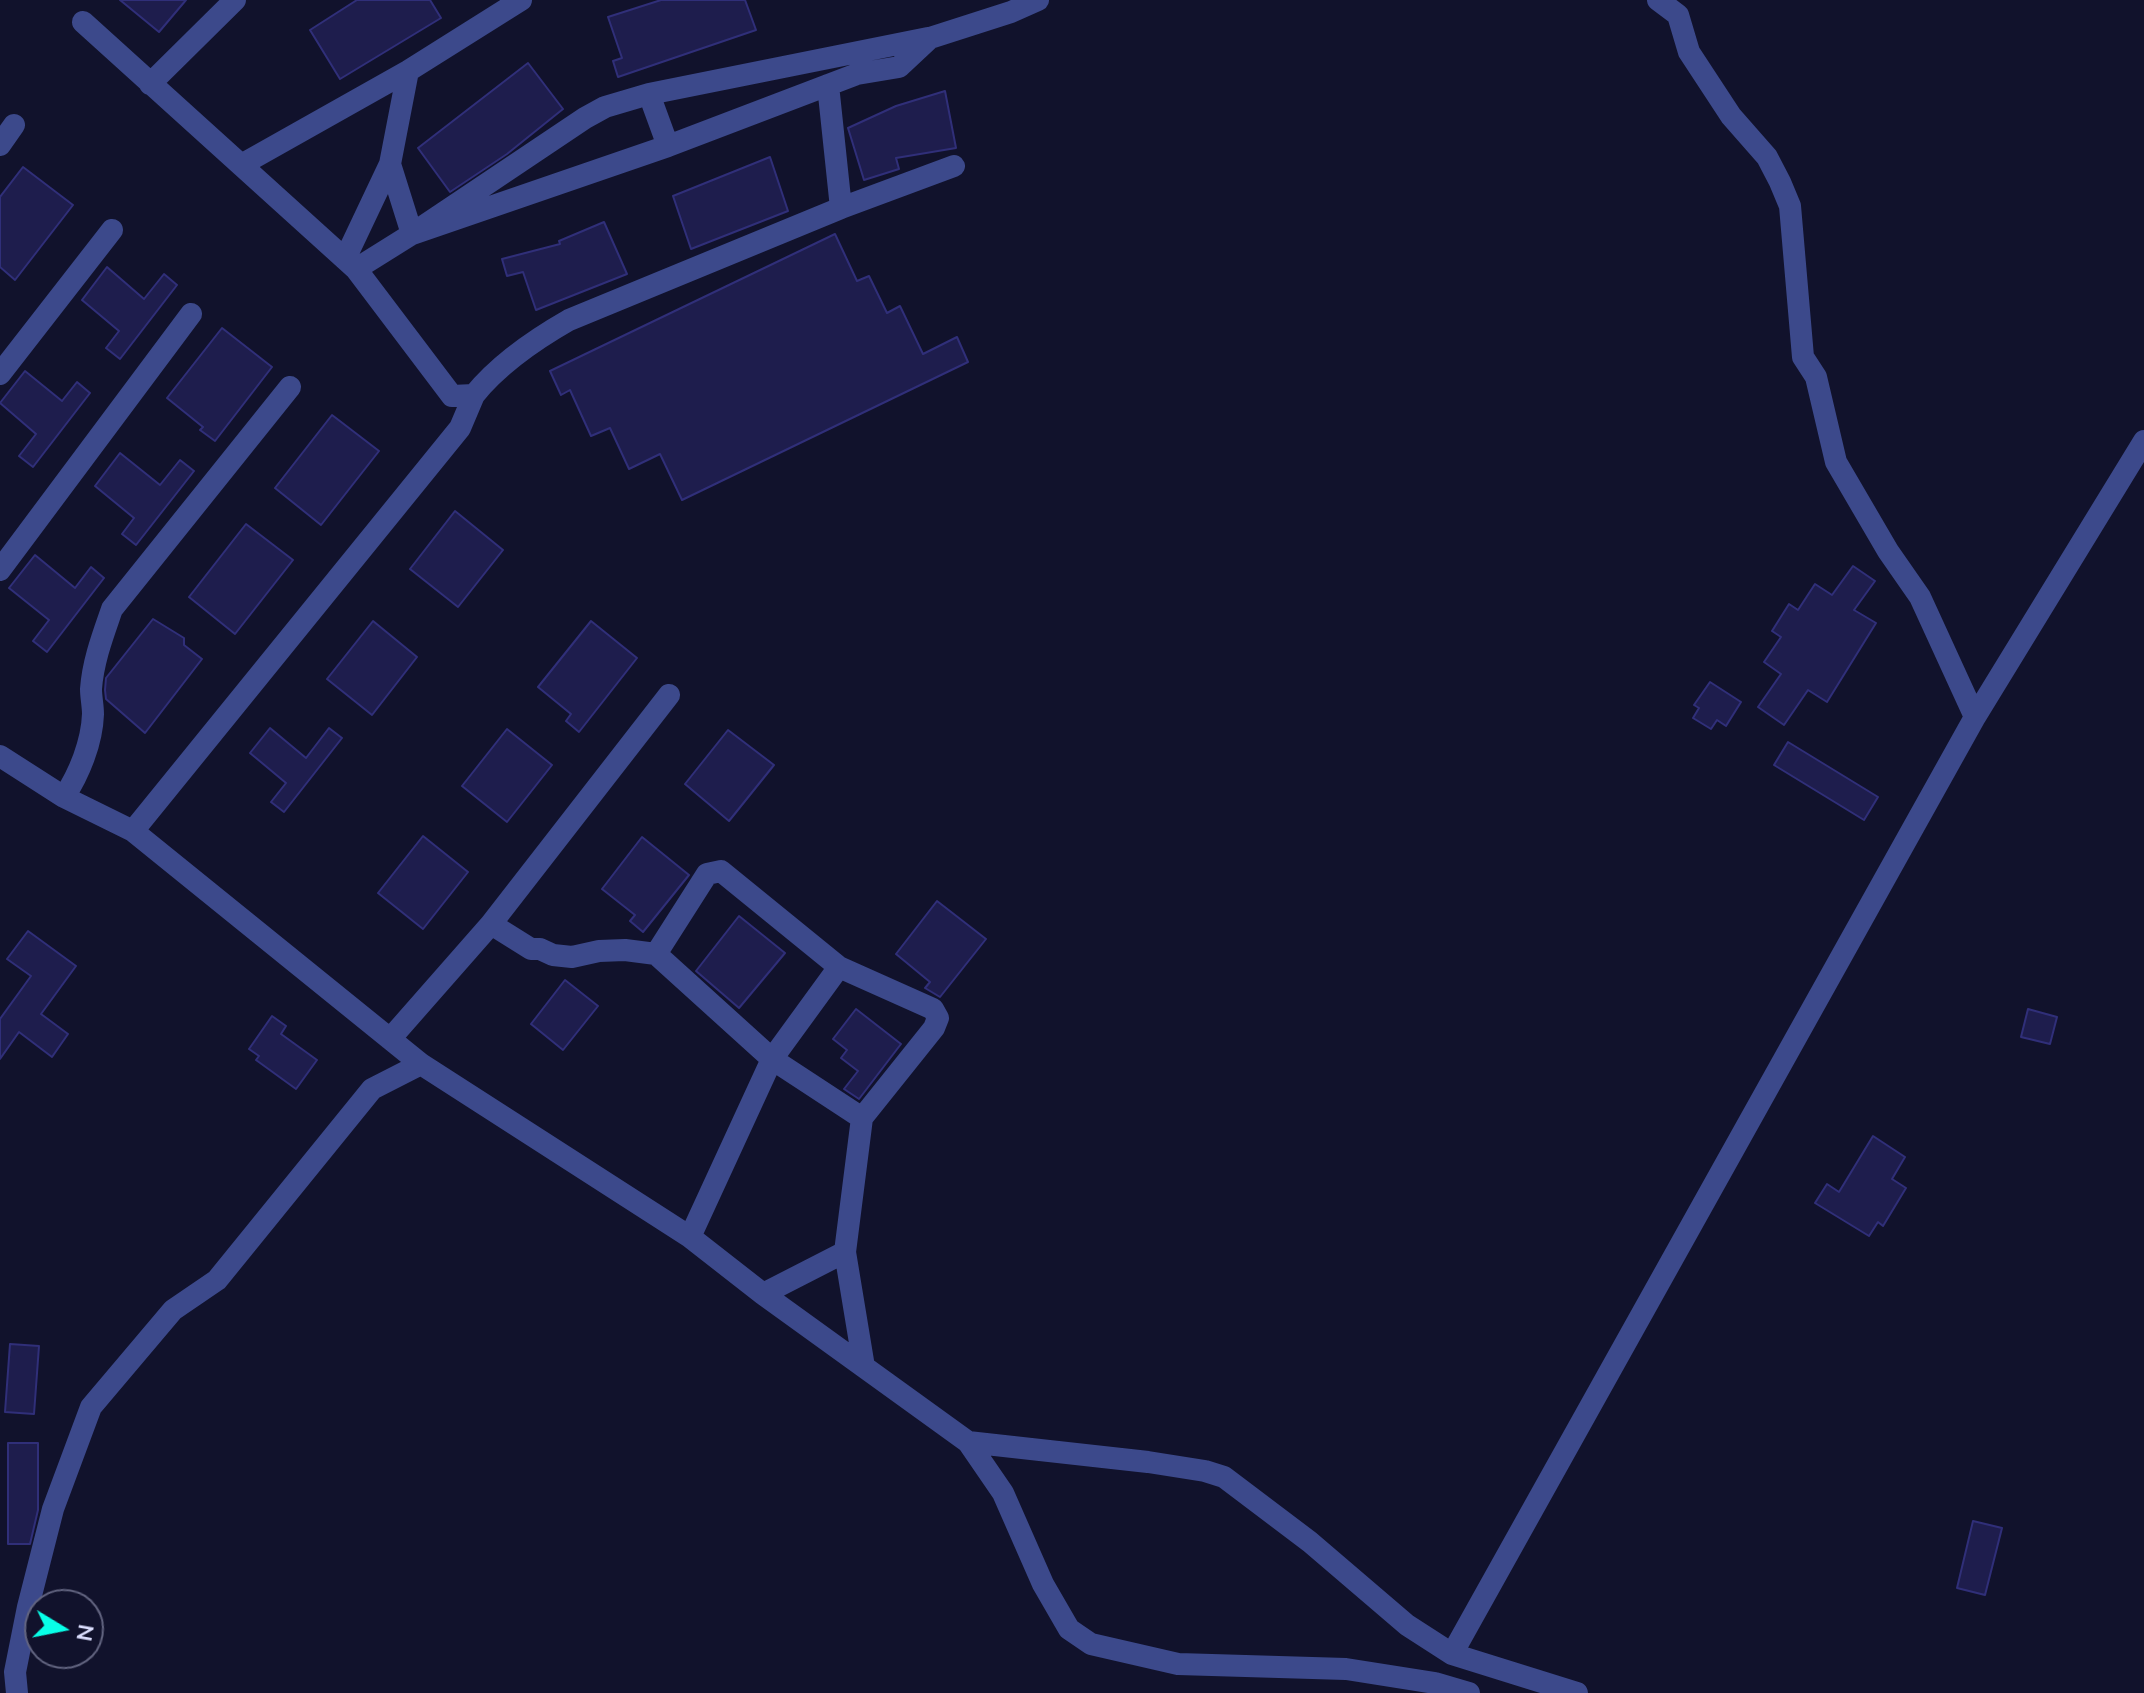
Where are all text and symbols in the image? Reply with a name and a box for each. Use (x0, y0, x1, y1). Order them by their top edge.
north arrow (24, 1589, 104, 1669)
text: N (70, 1622, 101, 1643)

